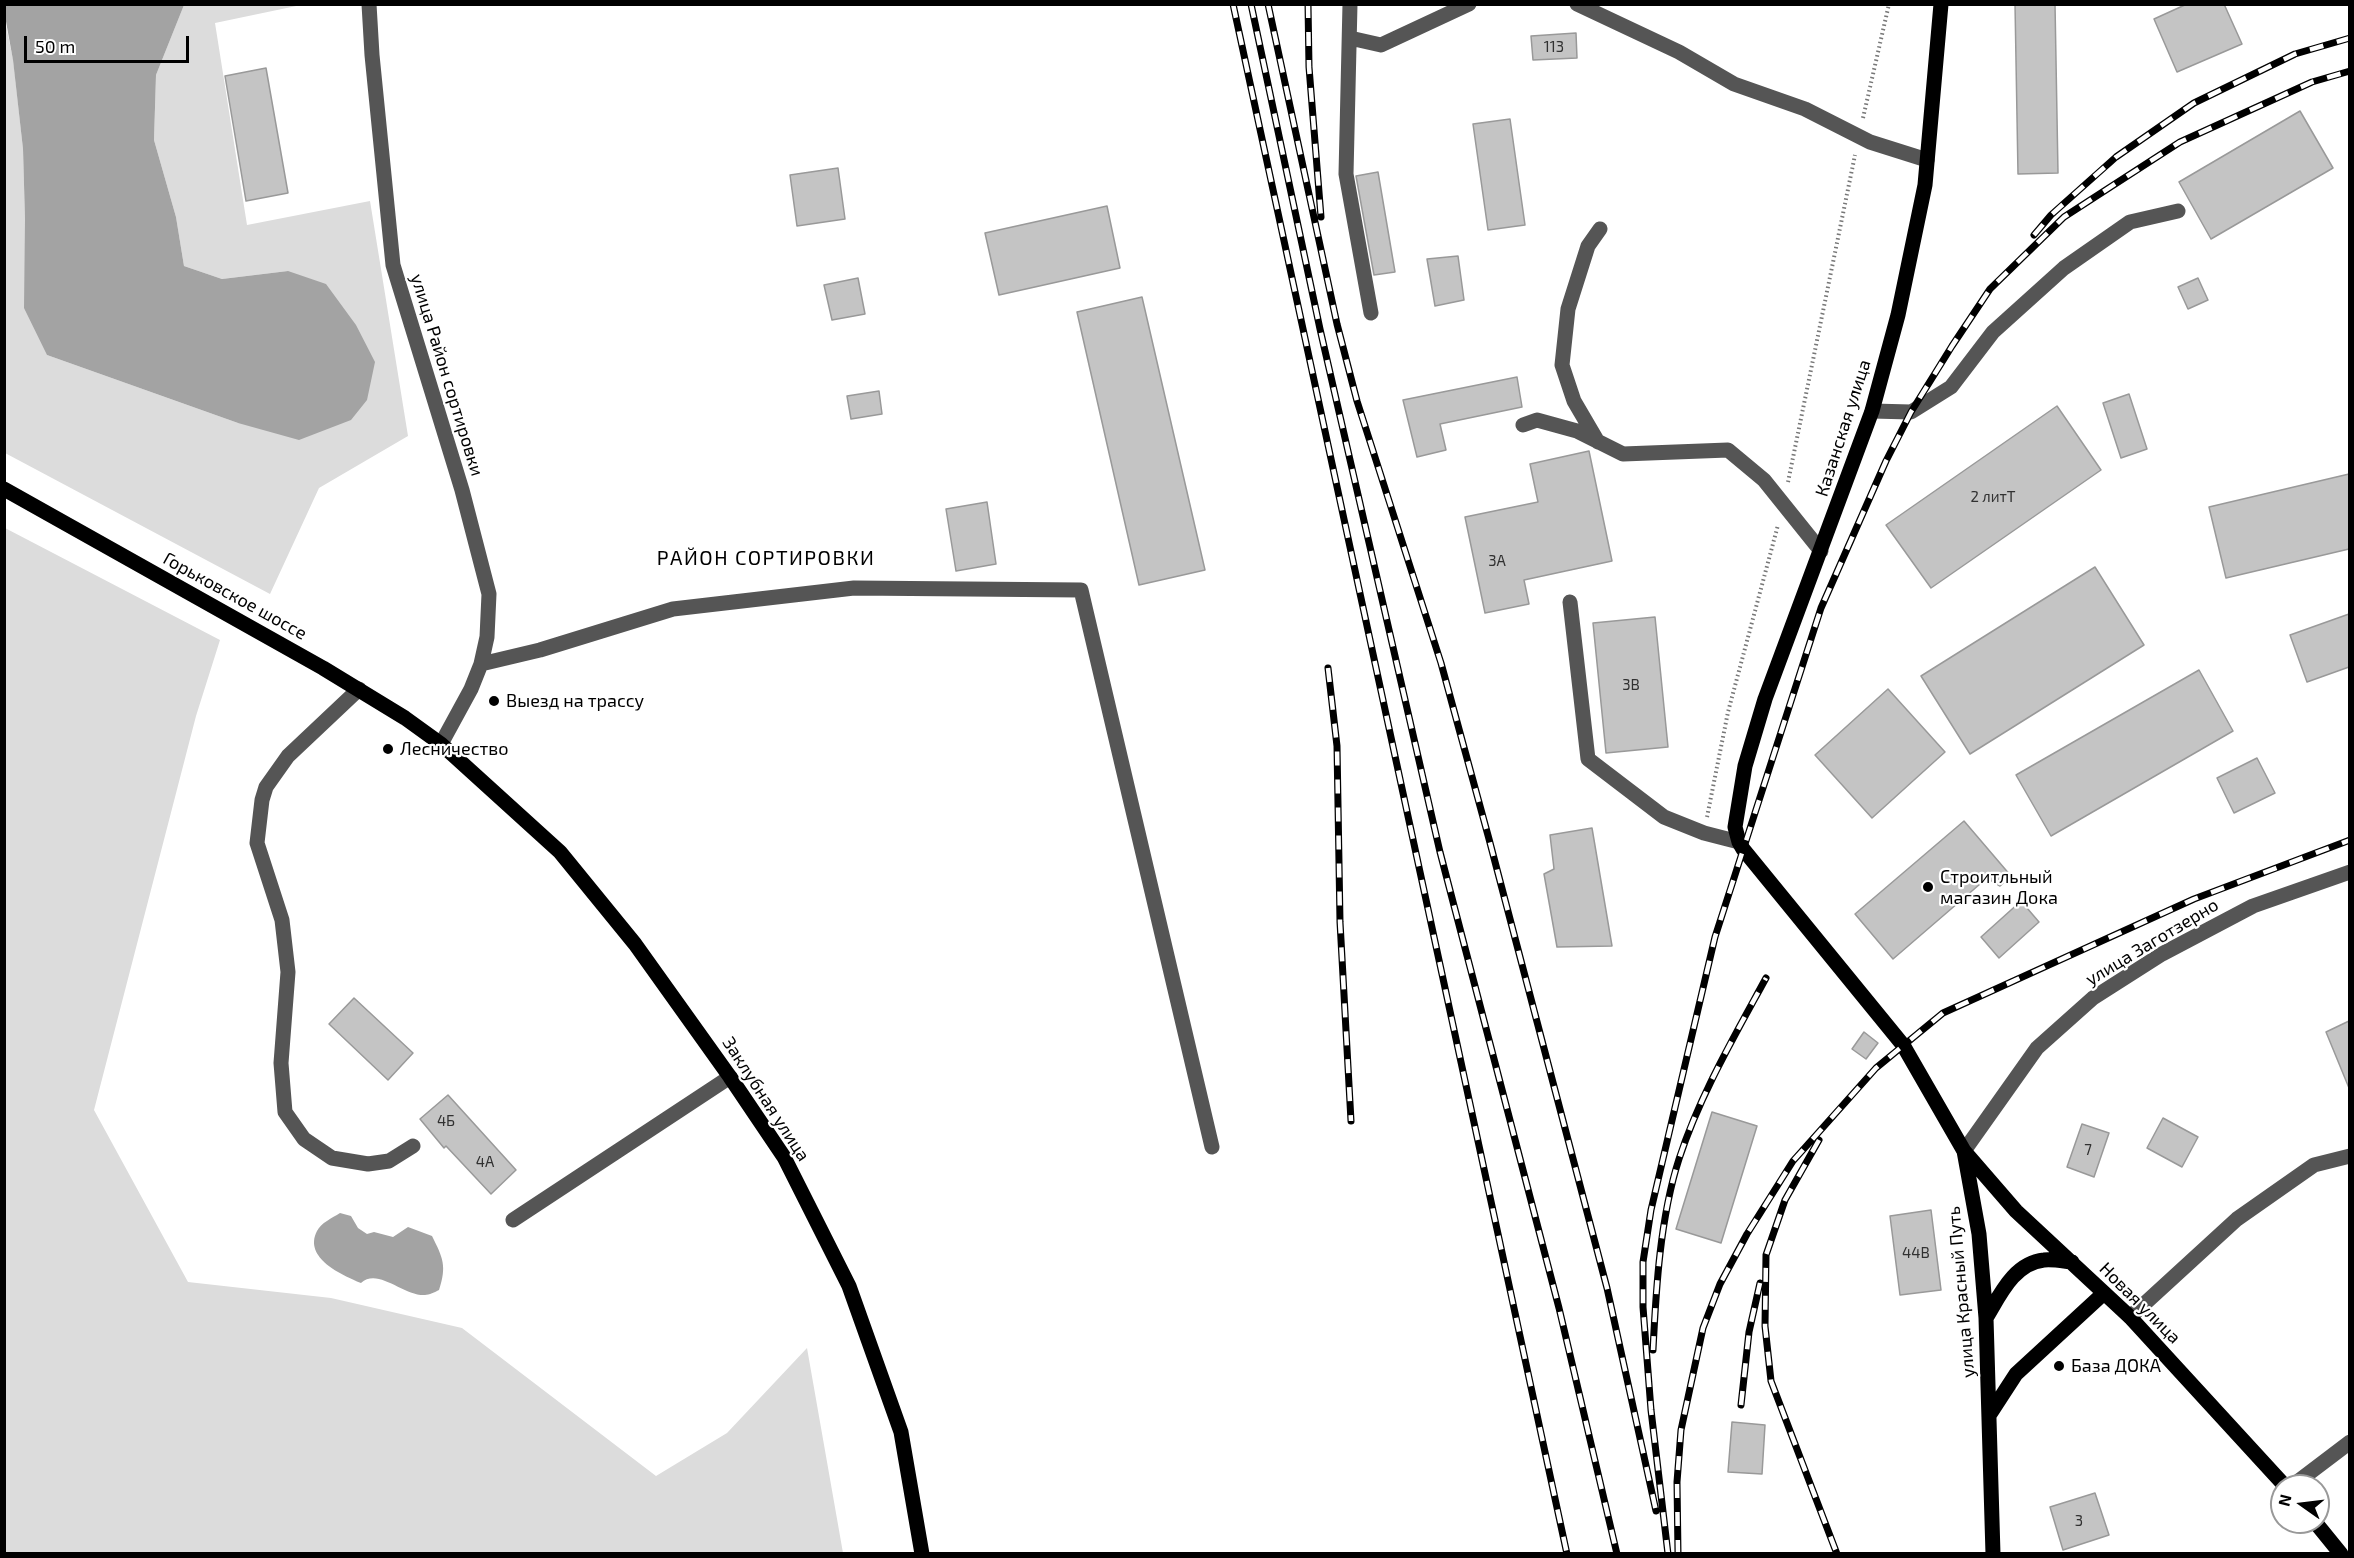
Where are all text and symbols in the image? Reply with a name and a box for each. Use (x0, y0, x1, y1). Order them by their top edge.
scale bar (27, 24, 192, 62)
text: 50 m (35, 35, 75, 57)
house number: 113 (1544, 38, 1564, 56)
street label: улица Район сортировки (406, 271, 488, 479)
street label: Казанская улица (1811, 357, 1875, 499)
house number: 2 литТ (1970, 488, 2016, 506)
district label: РАЙОН СОРТИРОВКИ (657, 546, 875, 570)
street label: Горьковское шоссе (159, 548, 311, 644)
house number: 3А (1488, 552, 1506, 570)
house number: 3В (1622, 676, 1640, 694)
place label: Выезд на трассу (506, 690, 644, 712)
marker: Выезд на трассу (487, 694, 501, 708)
place label: Лесничество (400, 738, 509, 760)
marker: Лесничество (381, 742, 395, 756)
place label: Строитльный магазин Дока (1940, 866, 2058, 908)
marker: Строитльный магазин Дока (1921, 880, 1935, 894)
street label: улица Заготзерно (2082, 894, 2222, 990)
street label: Заклубная улица (718, 1033, 814, 1165)
house number: 4Б (437, 1112, 455, 1130)
house number: 7 (2084, 1141, 2092, 1159)
house number: 4А (476, 1153, 494, 1171)
street label: улица Красный Путь (1943, 1205, 1979, 1379)
house number: 44В (1902, 1244, 1930, 1262)
street label: Новая улица (2095, 1258, 2185, 1348)
place label: База ДОКА (2071, 1355, 2161, 1377)
marker: База ДОКА (2052, 1359, 2066, 1373)
north arrow (2270, 1474, 2330, 1534)
text: N (2273, 1492, 2295, 1508)
house number: 3 (2075, 1512, 2083, 1530)

